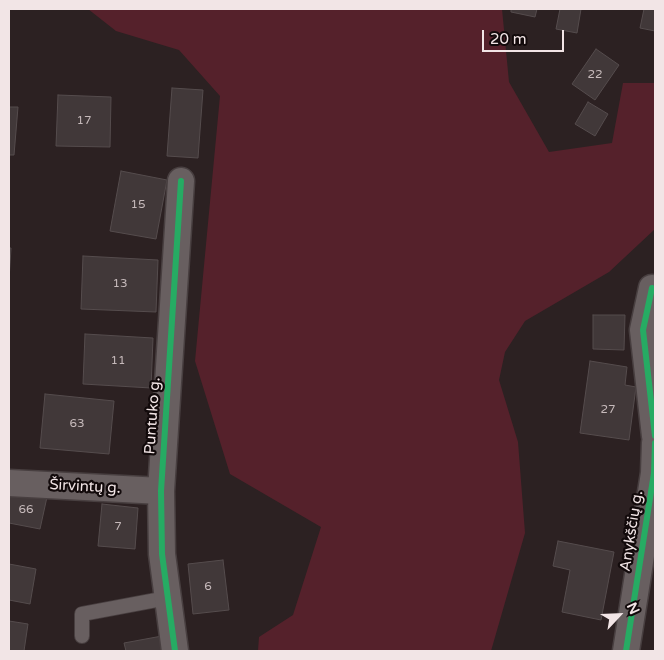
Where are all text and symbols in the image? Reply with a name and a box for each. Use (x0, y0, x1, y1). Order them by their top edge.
scale bar (484, 20, 566, 52)
text: 20 m (490, 30, 527, 48)
house number: 22 (587, 68, 603, 82)
house number: 17 (76, 114, 92, 128)
house number: 15 (130, 198, 146, 212)
house number: 13 (112, 277, 128, 291)
house number: 11 (110, 354, 126, 368)
street label: Puntuko g. (141, 377, 165, 455)
house number: 27 (600, 403, 616, 417)
house number: 63 (69, 417, 85, 431)
street label: Širvintų g. (49, 476, 121, 498)
street label: Anykščių g. (617, 489, 647, 573)
house number: 66 (18, 503, 34, 517)
house number: 7 (114, 520, 122, 534)
house number: 6 (204, 580, 212, 594)
north arrow (594, 590, 644, 640)
text: N (623, 600, 643, 617)

